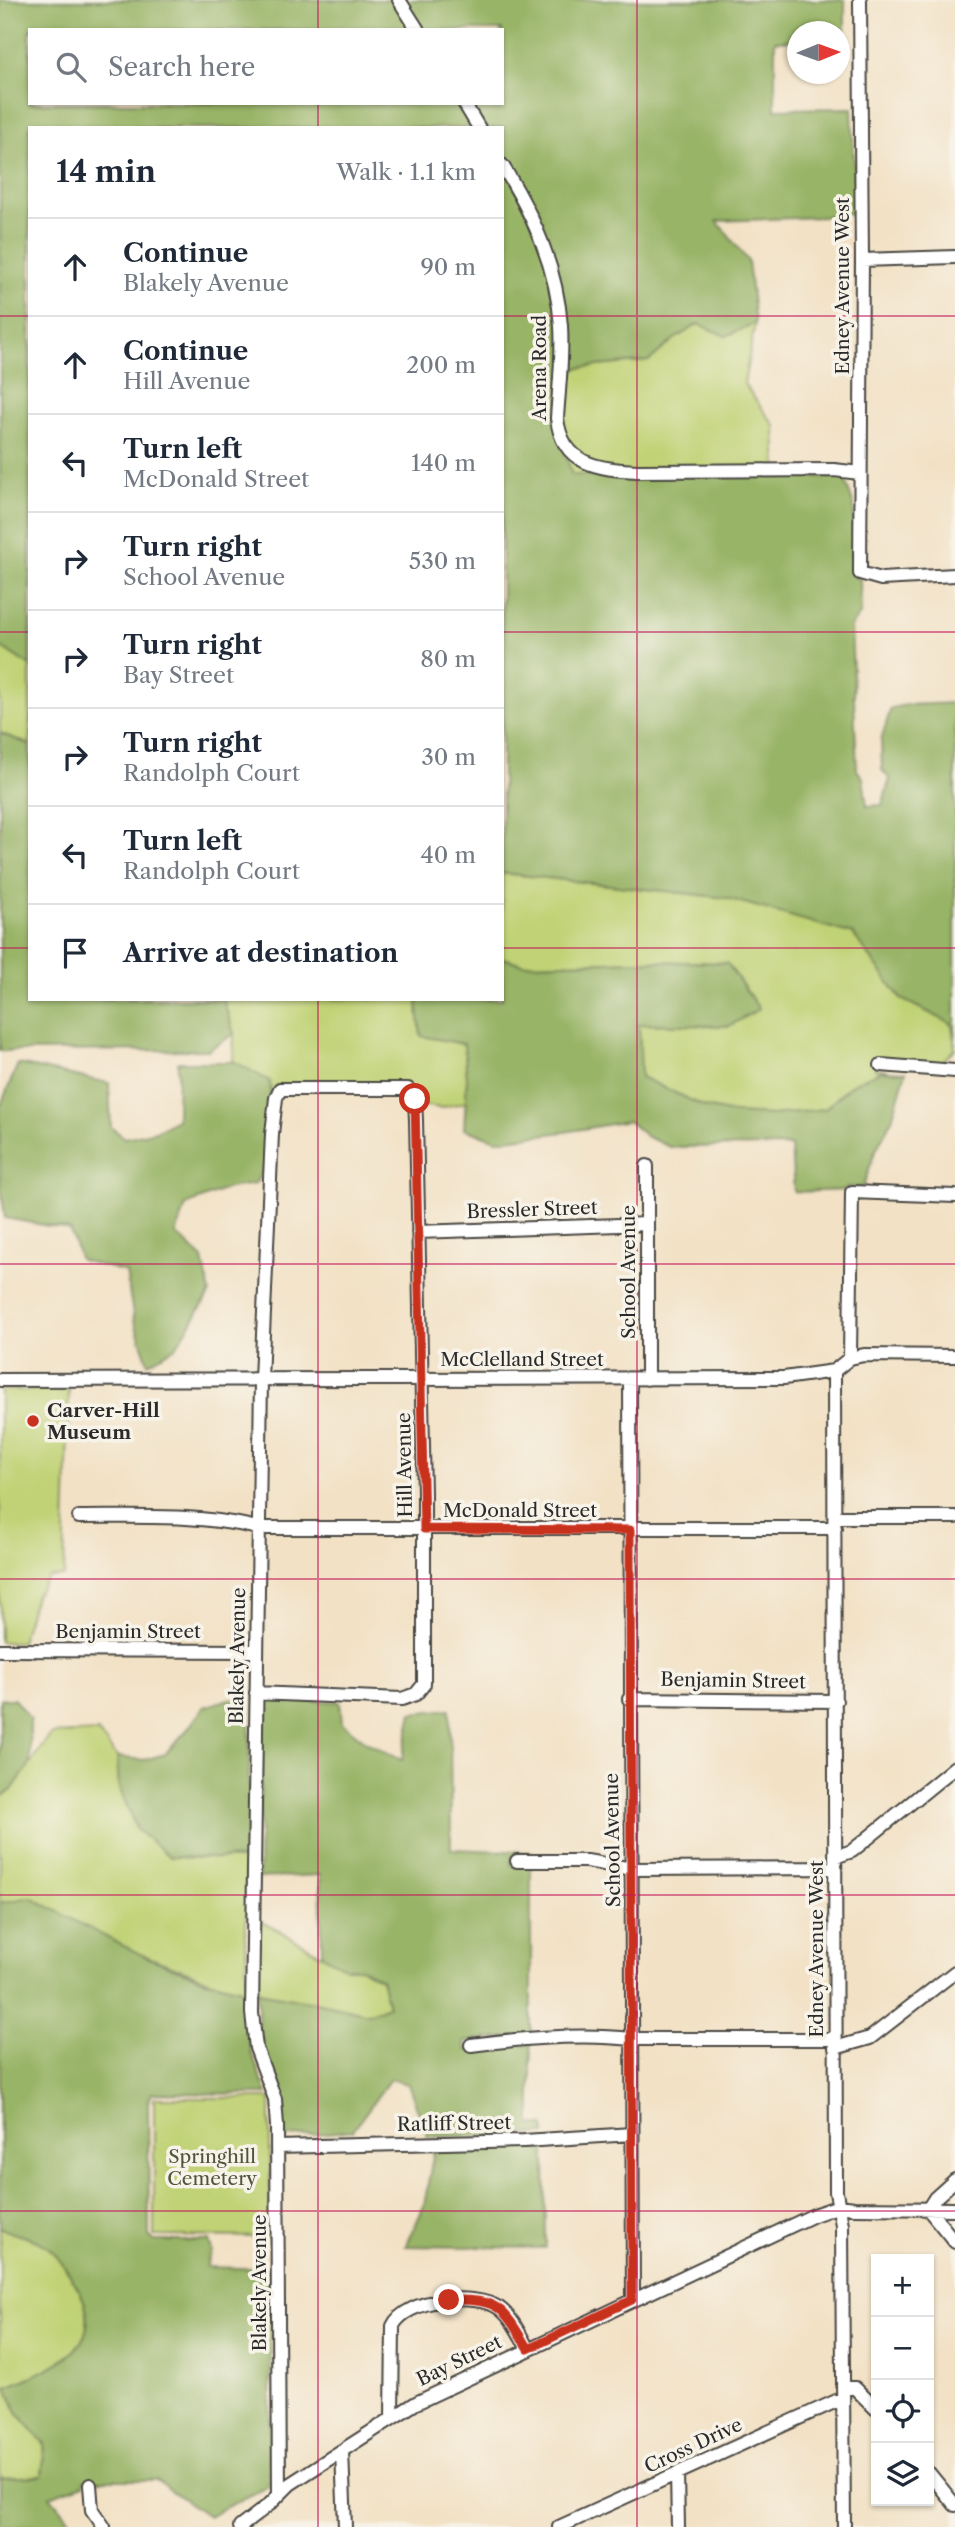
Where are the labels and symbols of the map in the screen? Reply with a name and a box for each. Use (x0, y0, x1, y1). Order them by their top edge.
north arrow (787, 21, 850, 84)
street label: Edney Avenue West (831, 197, 854, 375)
street label: Arena Road (528, 314, 551, 422)
route start (399, 1083, 430, 1114)
street label: Bressler Street (466, 1196, 598, 1223)
street label: School Avenue (617, 1205, 640, 1339)
street label: McClelland Street (440, 1348, 604, 1371)
place label: Carver-Hill Museum (47, 1399, 160, 1444)
street label: Hill Avenue (392, 1412, 417, 1518)
marker: Carver-Hill Museum (25, 1413, 41, 1429)
street label: McDonald Street (443, 1499, 597, 1522)
street label: Blakely Avenue (225, 1587, 250, 1725)
street label: Benjamin Street (55, 1620, 201, 1643)
street label: Benjamin Street (660, 1668, 806, 1693)
street label: School Avenue (600, 1773, 625, 1907)
street label: Edney Avenue West (805, 1860, 828, 2038)
street label: Ratliff Street (397, 2111, 511, 2136)
park label: Springhill Cemetery (167, 2145, 257, 2190)
street label: Blakely Avenue (248, 2215, 271, 2352)
route end (433, 2284, 464, 2315)
street label: Bay Street (413, 2330, 506, 2391)
street label: Cross Drive (641, 2413, 746, 2478)

